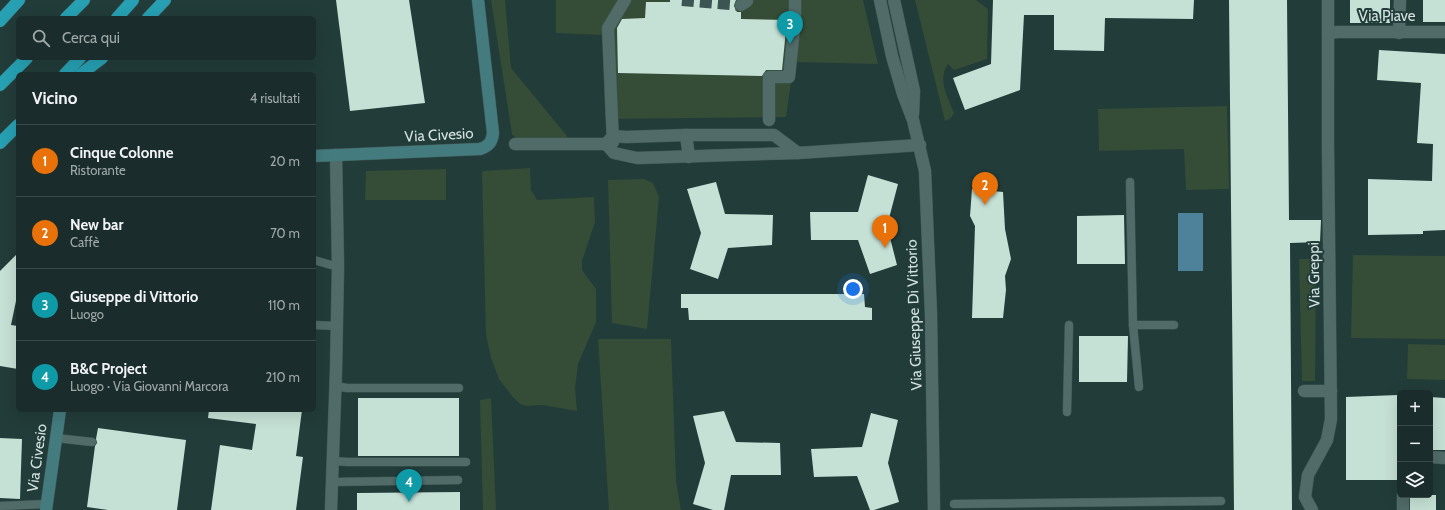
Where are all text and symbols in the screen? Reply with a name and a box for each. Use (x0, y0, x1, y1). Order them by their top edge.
street label: Via Piave (1358, 7, 1416, 25)
pin: 3 (777, 11, 803, 44)
search box (16, 16, 316, 60)
icon: search (30, 27, 52, 49)
text: Cerca qui (62, 29, 120, 47)
text: Vicino (32, 88, 77, 108)
text: 4 risultati (250, 90, 300, 106)
street label: Via Civesio (404, 124, 474, 146)
text: Cinque Colonne (70, 144, 174, 162)
text: 1 (43, 153, 47, 169)
text: 20 m (270, 153, 300, 169)
text: Ristorante (70, 162, 126, 178)
pin: 2 (972, 172, 998, 205)
pin: 1 (872, 215, 898, 248)
text: New bar (70, 216, 123, 234)
text: 2 (42, 225, 48, 241)
text: 70 m (270, 225, 300, 241)
text: Caffè (70, 234, 99, 250)
street label: Via Giuseppe Di Vittorio (902, 239, 926, 391)
street label: Via Greppi (1304, 242, 1324, 308)
your location (843, 279, 863, 299)
text: Giuseppe di Vittorio (70, 288, 198, 306)
text: 3 (41, 297, 49, 313)
text: 110 m (268, 297, 300, 313)
text: Luogo (70, 306, 104, 322)
text: B&C Project (70, 360, 147, 378)
text: 4 (41, 369, 49, 385)
text: 210 m (266, 369, 300, 385)
text: Luogo · Via Giovanni Marcora (70, 378, 228, 394)
map controls (1397, 390, 1433, 498)
button: + (1397, 390, 1433, 426)
street label: Via Civesio (23, 423, 51, 493)
button: − (1397, 426, 1433, 462)
button: layers (1397, 462, 1433, 498)
pin: 4 (396, 469, 422, 502)

